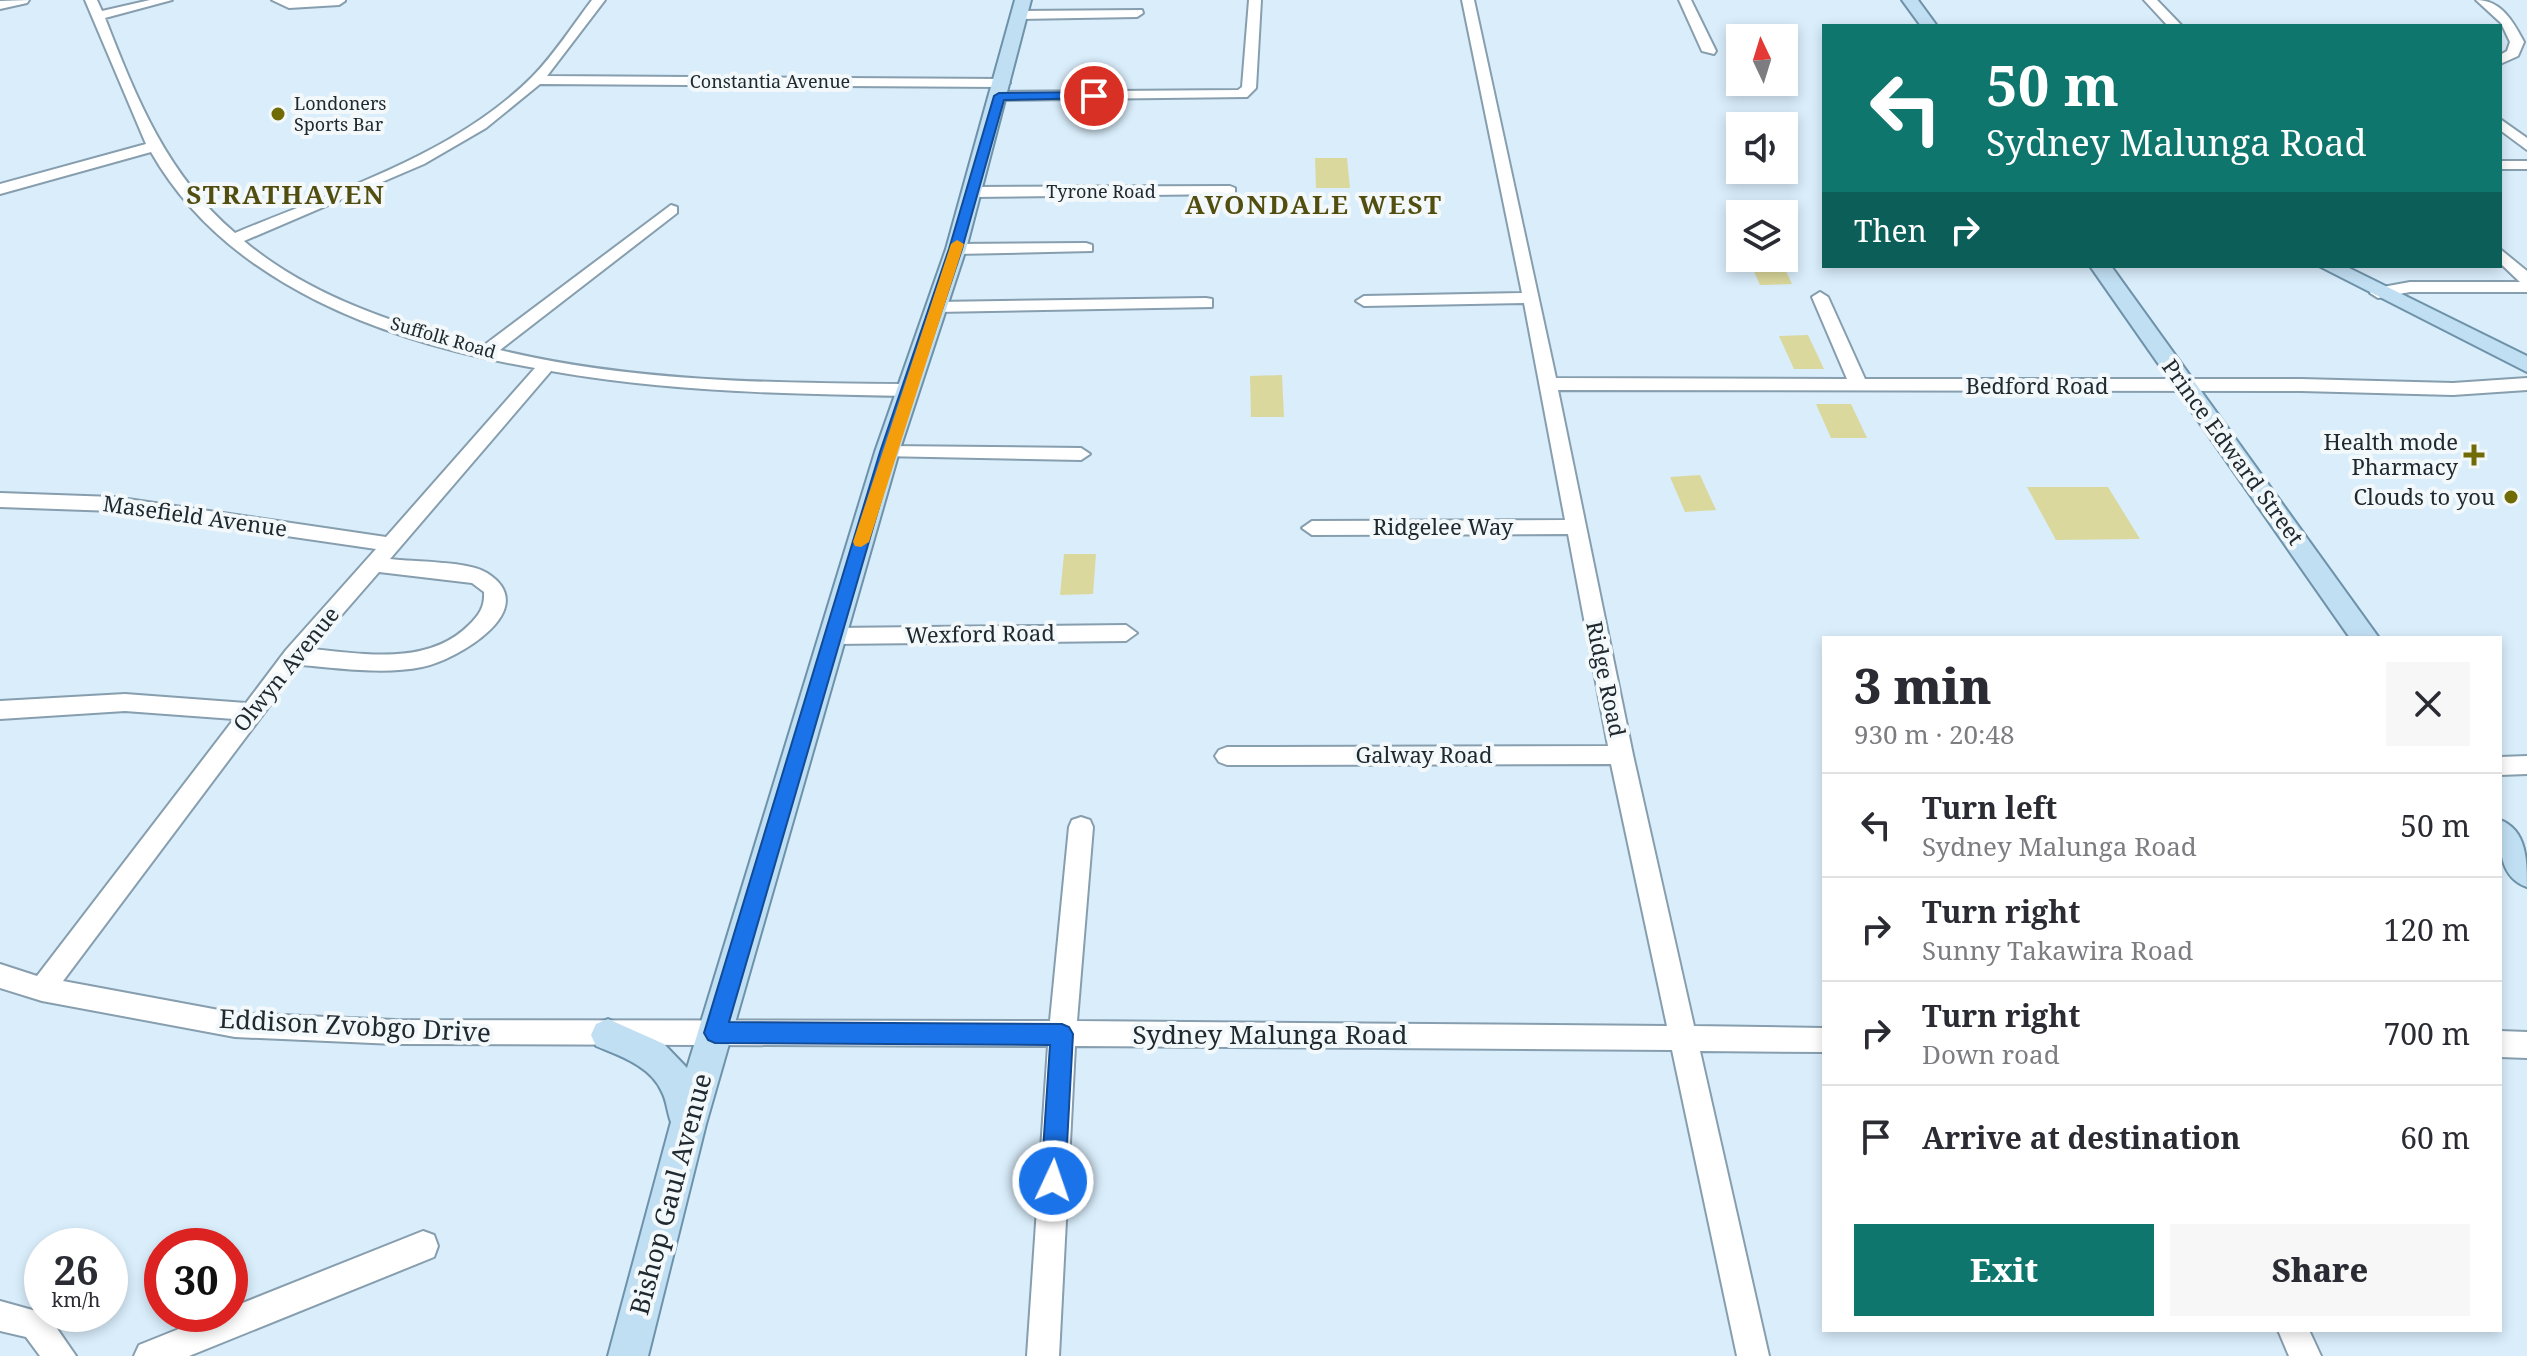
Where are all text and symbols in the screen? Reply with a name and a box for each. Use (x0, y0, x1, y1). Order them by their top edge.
north arrow (1726, 24, 1798, 96)
map controls (1726, 24, 1798, 272)
text: 50 m (1986, 46, 2119, 122)
icon: left (1854, 56, 1958, 160)
pin (1060, 62, 1128, 130)
street label: Constantia Avenue (690, 69, 850, 93)
icon: arrive (1072, 74, 1116, 118)
place label: Londoners Sports Bar (294, 91, 386, 136)
marker: Londoners Sports Bar (269, 105, 287, 123)
button: sound (1726, 112, 1798, 184)
text: Sydney Malunga Road (1986, 118, 2367, 167)
district label: STRATHAVEN (186, 176, 386, 212)
street label: Tyrone Road (1046, 179, 1156, 203)
district label: AVONDALE WEST (1185, 186, 1443, 222)
button: layers (1726, 200, 1798, 272)
icon: right (1943, 208, 1987, 252)
text: Then (1854, 210, 1927, 251)
street label: Suffolk Road (388, 311, 499, 364)
street label: Prince Edward Street (2156, 353, 2312, 551)
street label: Bedford Road (1965, 370, 2109, 400)
place label: Health mode Pharmacy (2323, 426, 2459, 481)
marker: Health mode Pharmacy (2465, 446, 2483, 464)
place label: Clouds to you (2354, 481, 2495, 511)
street label: Masefield Avenue (101, 487, 289, 543)
marker: Clouds to you (2502, 488, 2520, 506)
street label: Ridgelee Way (1373, 511, 1514, 541)
street label: Olwyn Avenue (225, 599, 345, 737)
street label: Wexford Road (905, 617, 1056, 649)
street label: Ridge Road (1580, 618, 1634, 740)
text: 3 min (1854, 653, 1992, 718)
button: close (2386, 662, 2470, 746)
text: 930 m · 20:48 (1854, 716, 2015, 752)
street label: Galway Road (1356, 739, 1493, 769)
text: Turn left (1922, 787, 2057, 828)
icon: left (1854, 803, 1898, 847)
text: 50 m (2400, 805, 2470, 846)
text: Sydney Malunga Road (1922, 828, 2197, 864)
text: Turn right (1922, 891, 2080, 932)
icon: right (1854, 907, 1898, 951)
text: 120 m (2384, 909, 2470, 950)
text: Sunny Takawira Road (1922, 932, 2193, 968)
text: Turn right (1922, 995, 2080, 1036)
street label: Eddison Zvobgo Drive (218, 1000, 492, 1050)
icon: right (1854, 1011, 1898, 1055)
text: 700 m (2384, 1013, 2470, 1054)
street label: Sydney Malunga Road (1133, 1016, 1407, 1052)
text: Down road (1922, 1036, 2060, 1072)
street label: Bishop Gaul Avenue (620, 1069, 720, 1319)
icon: arrive (1854, 1115, 1898, 1159)
text: Arrive at destination (1922, 1117, 2241, 1158)
text: 60 m (2400, 1117, 2470, 1158)
position arrow (1011, 1139, 1095, 1223)
button: Exit (1854, 1224, 2154, 1316)
button: Share (2170, 1224, 2470, 1316)
speed limit sign: 30 (144, 1228, 248, 1332)
text: 26 (53, 1242, 99, 1297)
text: km/h (51, 1286, 101, 1313)

